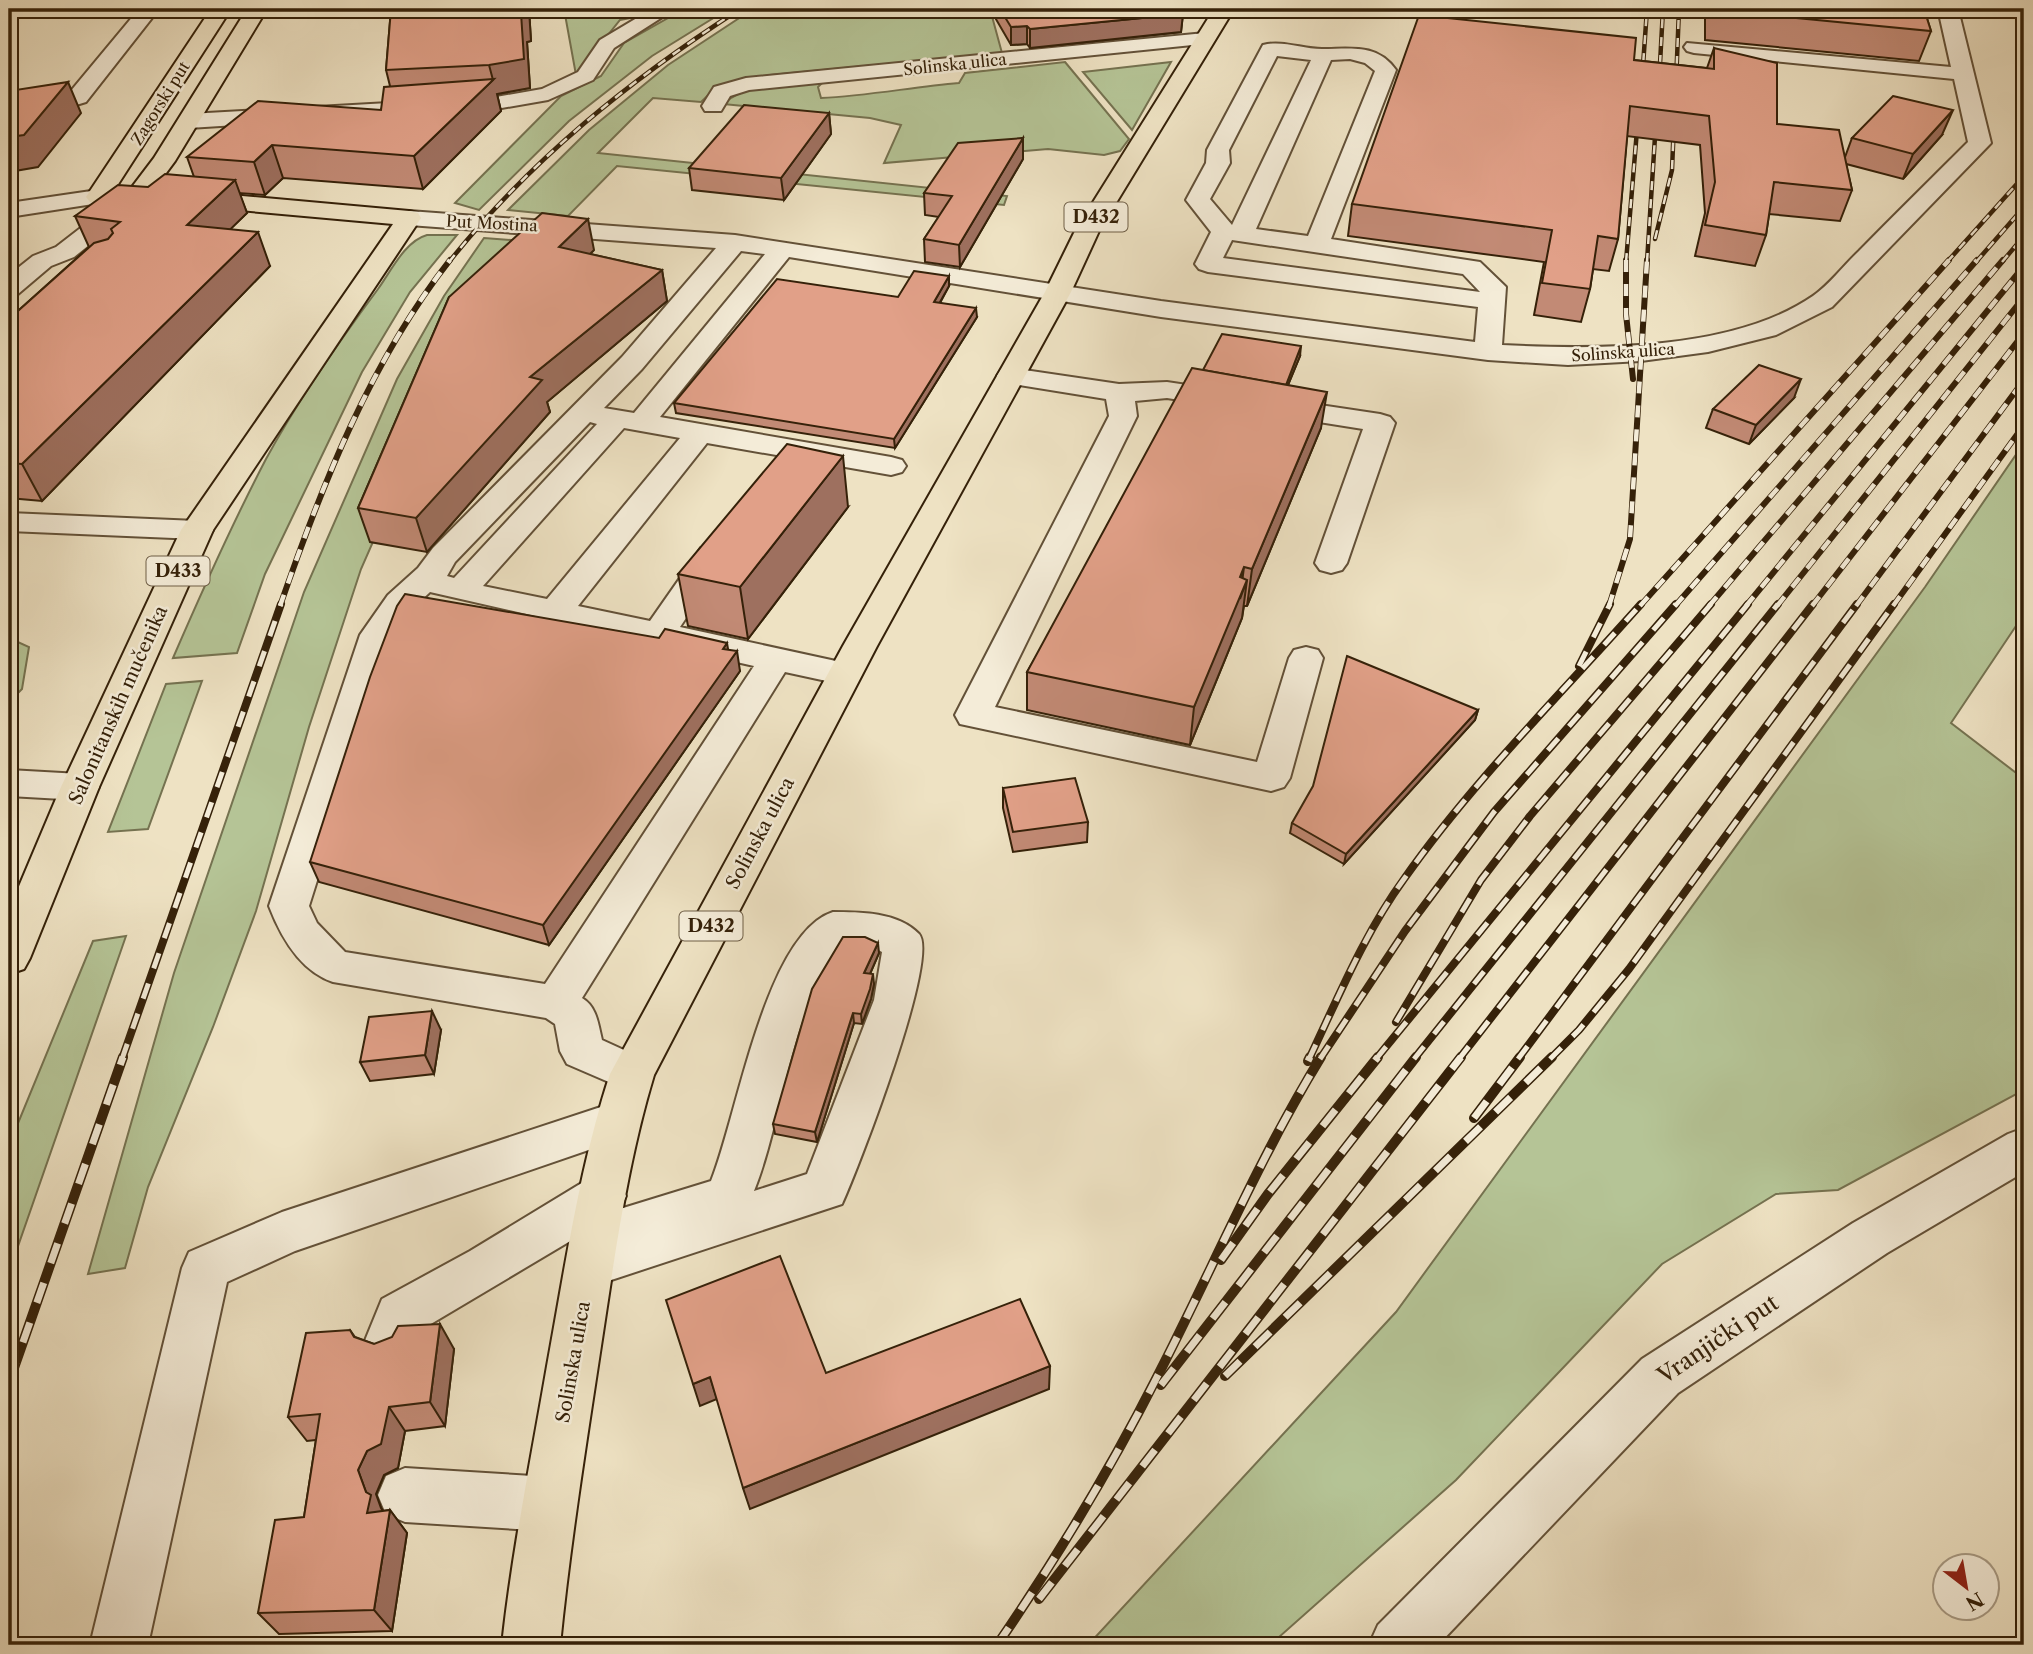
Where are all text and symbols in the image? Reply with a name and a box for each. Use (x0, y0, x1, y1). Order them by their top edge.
street label: Solinska ulica (902, 49, 1008, 79)
street label: Zagorski put (126, 57, 194, 149)
road number: D432 (1064, 202, 1128, 232)
street label: Put Mostina (446, 211, 539, 235)
street label: Solinska ulica (1571, 338, 1676, 366)
road number: D433 (146, 556, 210, 586)
street label: Salonitanskih mučenika (64, 602, 172, 808)
street label: Solinska ulica (721, 773, 799, 893)
road number: D432 (680, 911, 742, 940)
street label: Vranjički put (1651, 1288, 1784, 1390)
street label: Solinska ulica (551, 1299, 595, 1425)
north arrow (1932, 1552, 2002, 1622)
text: N (1961, 1587, 1987, 1615)

